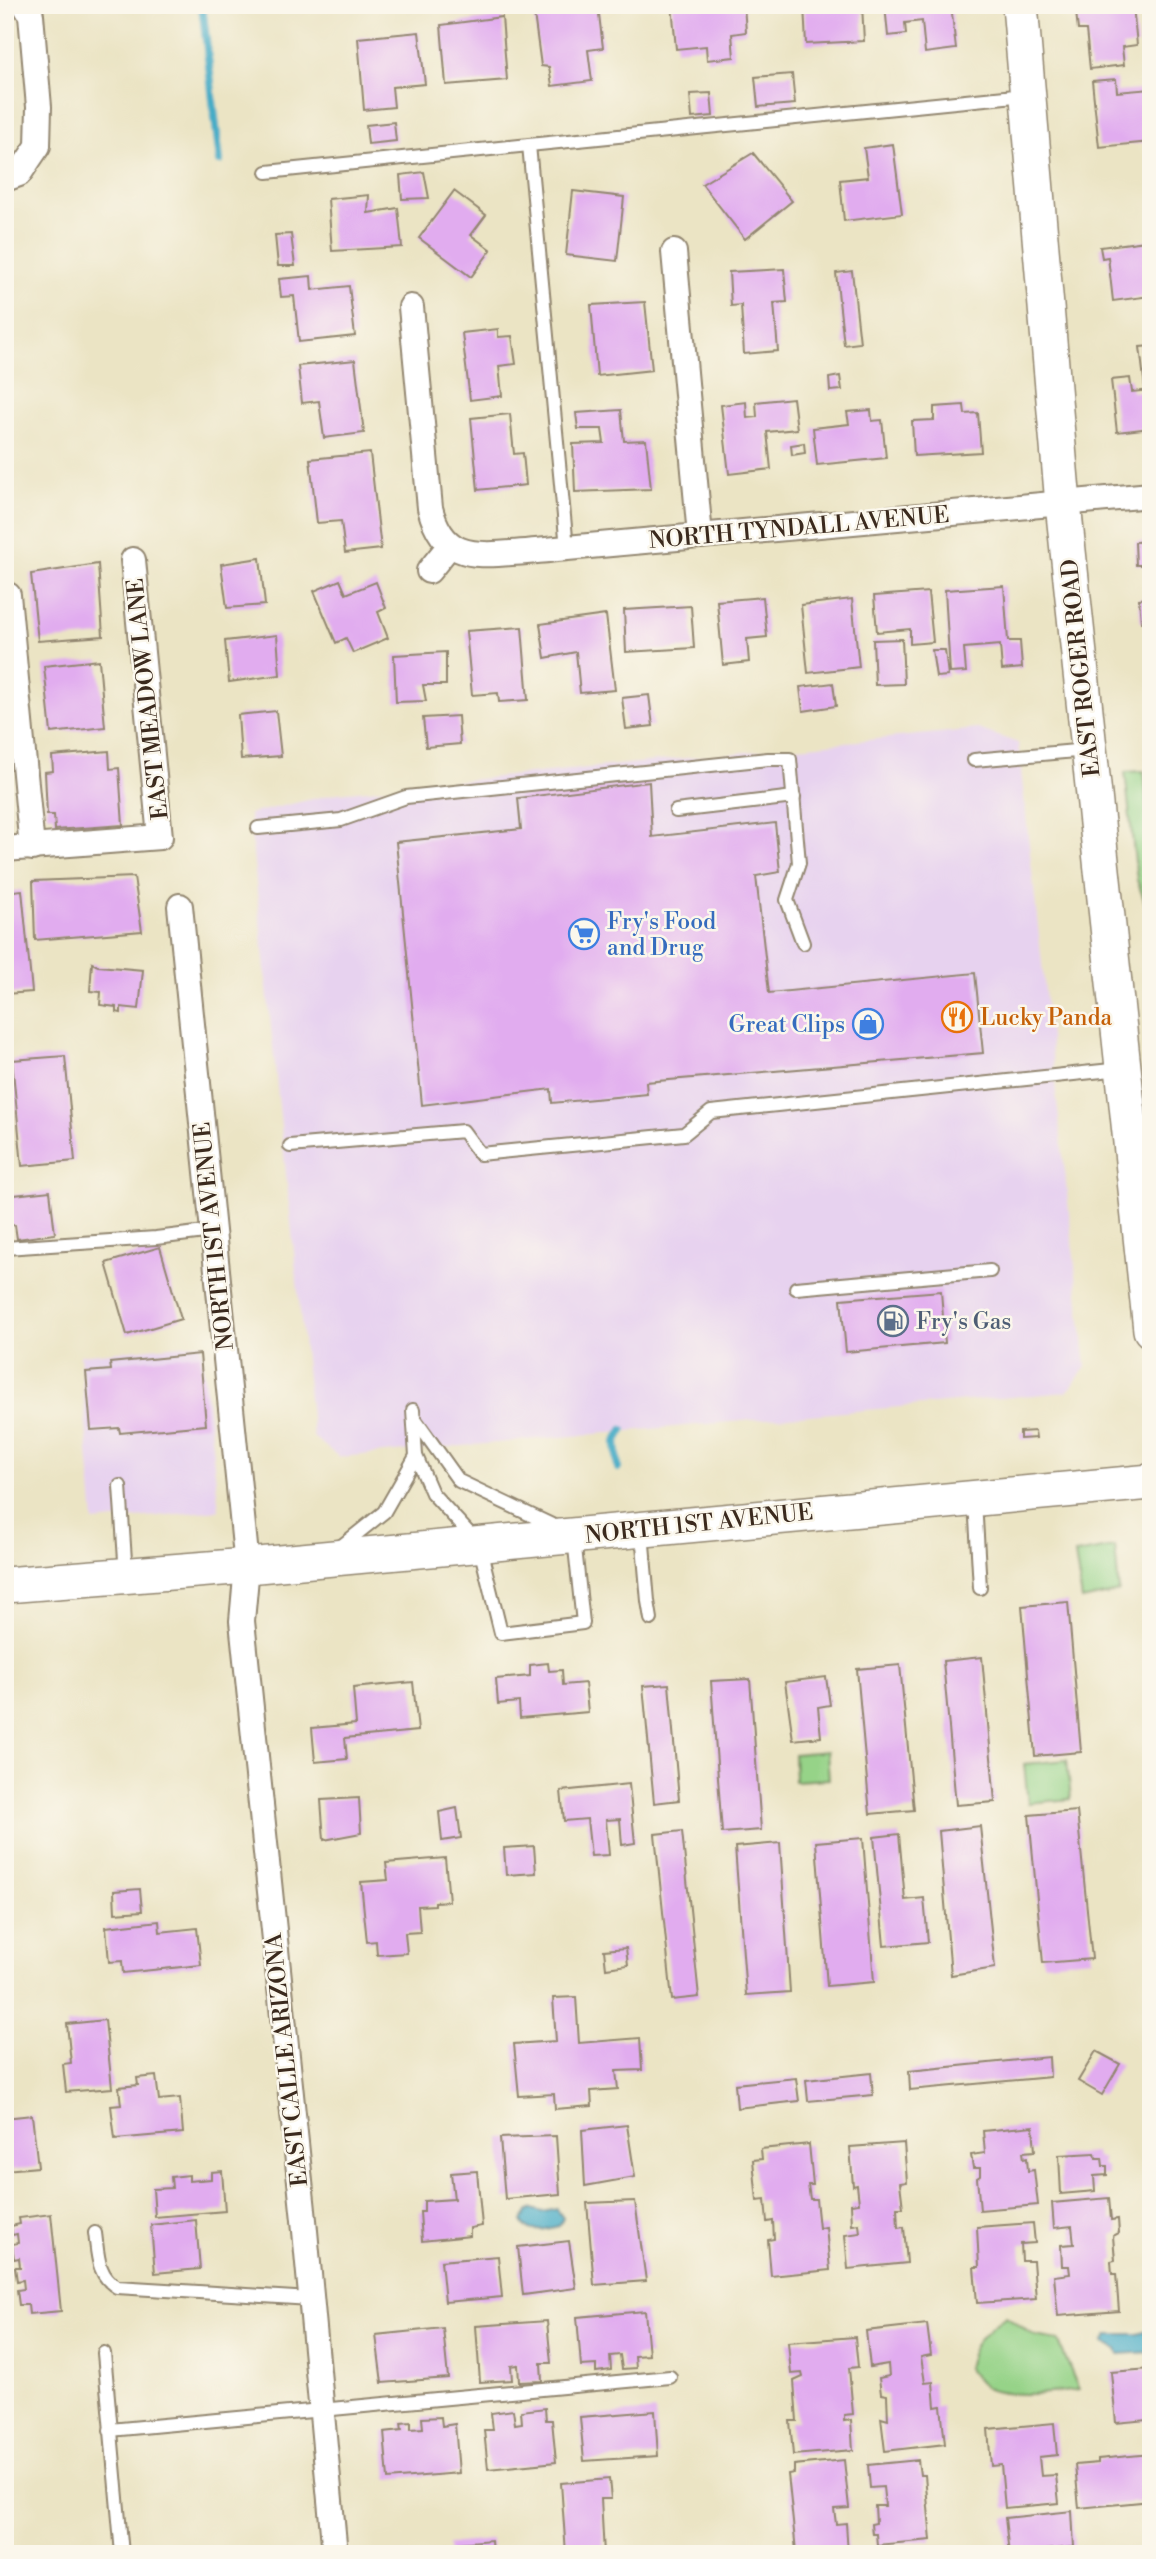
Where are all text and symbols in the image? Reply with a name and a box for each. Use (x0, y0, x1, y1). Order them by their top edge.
street label: NORTH TYNDALL AVENUE (648, 501, 951, 555)
street label: EAST ROGER ROAD (1056, 558, 1106, 778)
street label: EAST MEADOW LANE (121, 577, 175, 821)
place label: Fry's Food and Drug (607, 908, 716, 962)
supermarket icon: Fry's Food and Drug (567, 917, 601, 951)
restaurant icon: Lucky Panda (940, 1000, 974, 1034)
place label: Lucky Panda (980, 1004, 1113, 1032)
shop icon: Great Clips (851, 1007, 885, 1041)
place label: Great Clips (729, 1011, 845, 1039)
street label: NORTH 1ST AVENUE (188, 1120, 240, 1351)
fuel station icon: Fry's Gas (876, 1304, 910, 1338)
place label: Fry's Gas (916, 1308, 1011, 1336)
street label: NORTH 1ST AVENUE (584, 1498, 815, 1550)
street label: EAST CALLE ARIZONA (260, 1931, 314, 2188)

